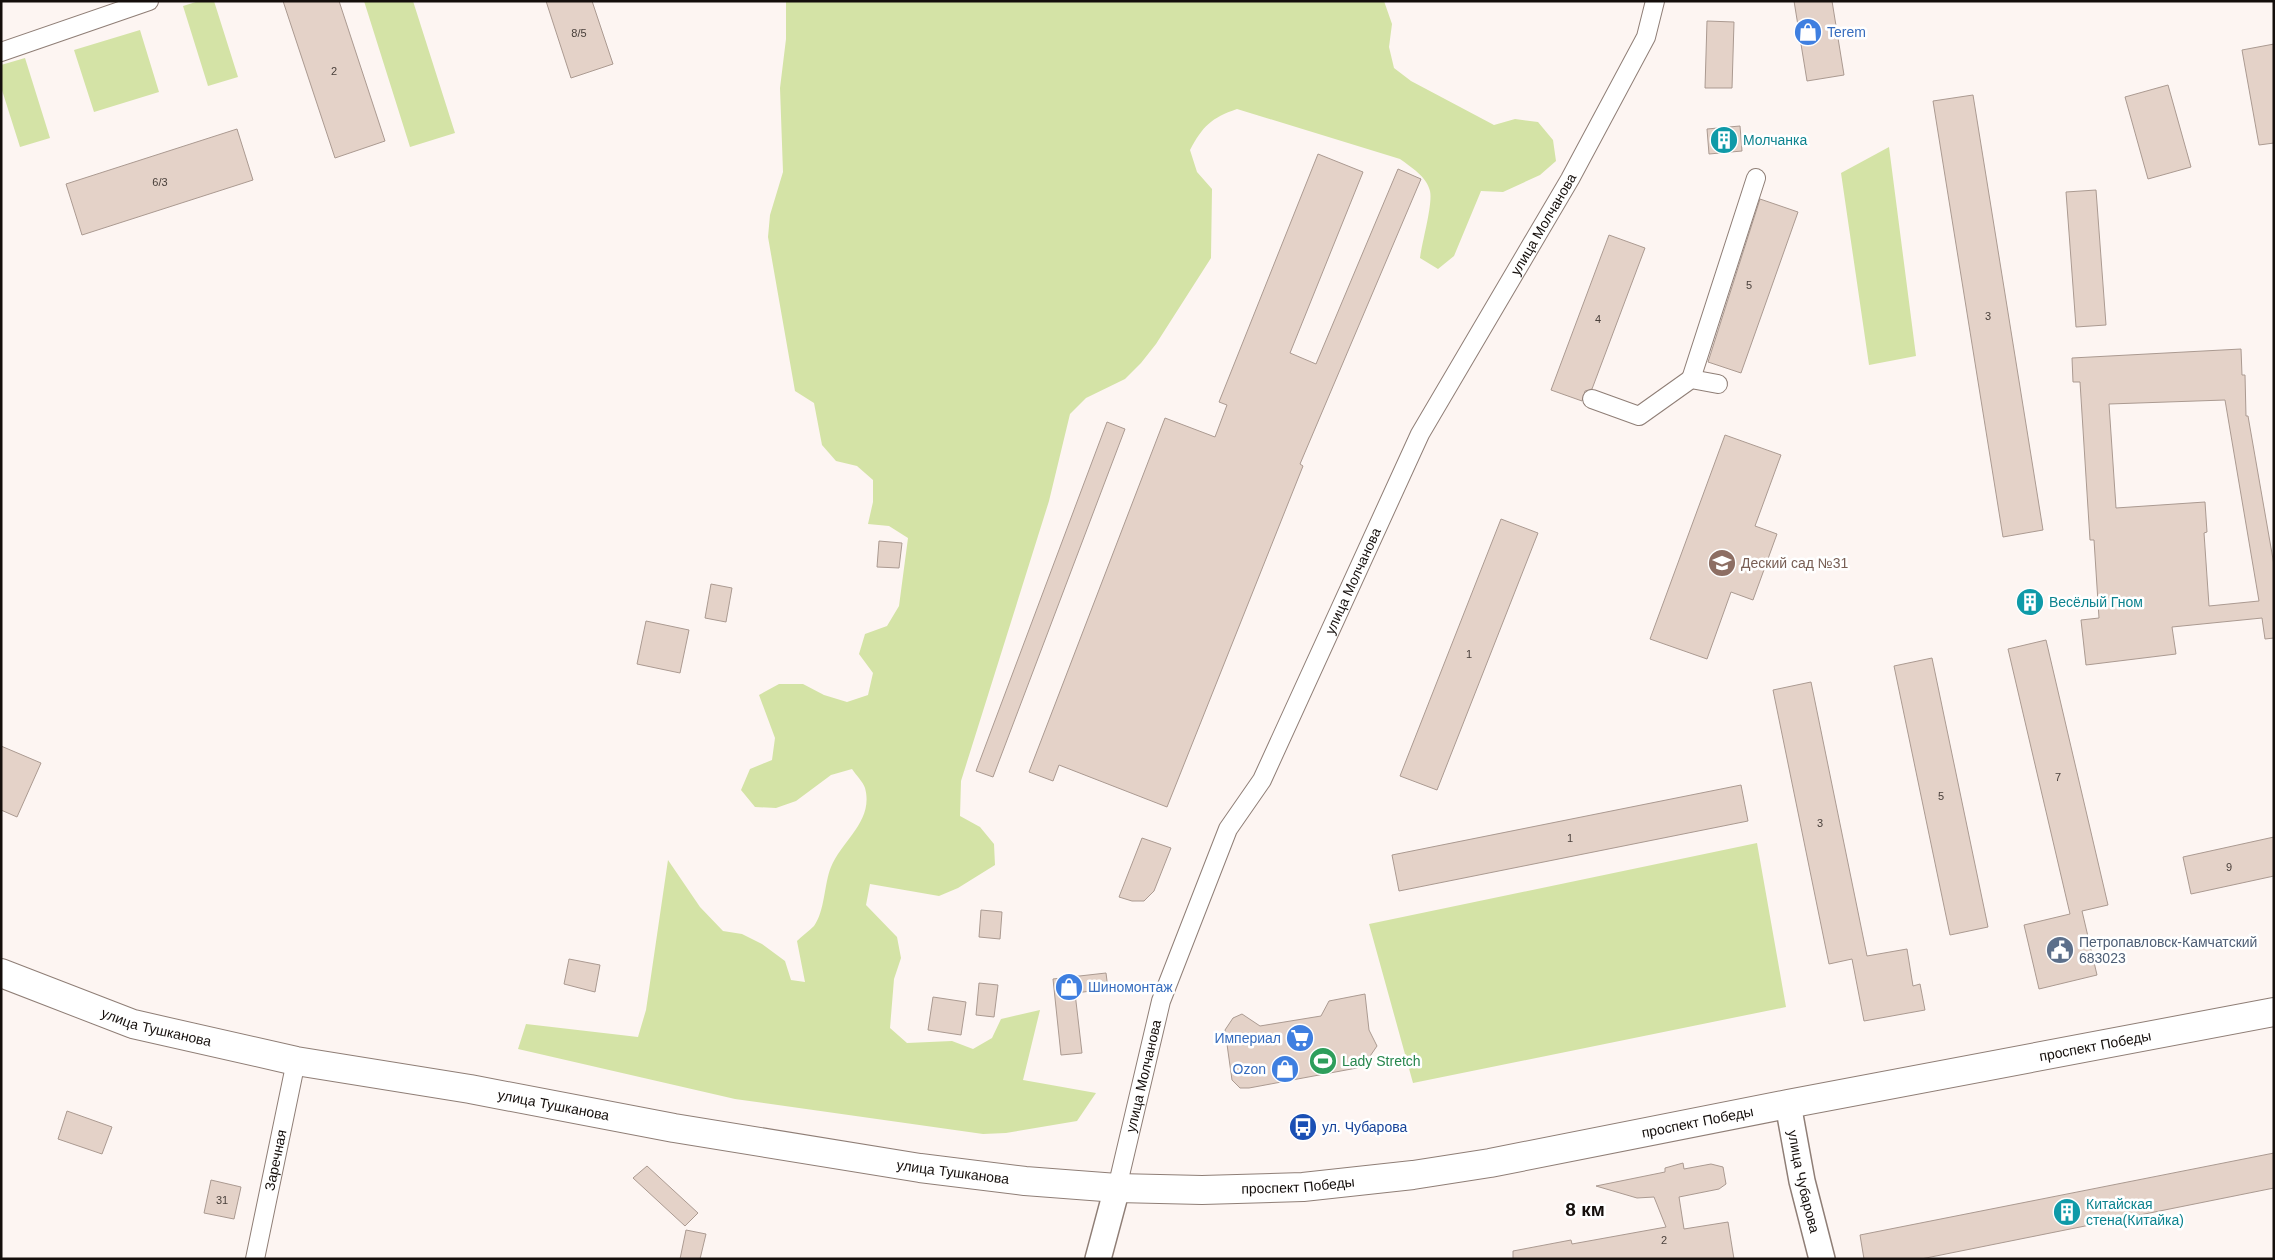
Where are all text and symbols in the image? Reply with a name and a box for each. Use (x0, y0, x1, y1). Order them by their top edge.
shop icon: Terem (1793, 17, 1823, 47)
place label: Terem (1827, 24, 1866, 40)
house number: 8/5 (571, 27, 587, 39)
house number: 2 (331, 65, 337, 77)
building icon: Молчанка (1709, 125, 1739, 155)
place label: Молчанка (1743, 132, 1807, 148)
street label: улица Молчанова (1507, 171, 1580, 278)
house number: 6/3 (152, 176, 168, 188)
house number: 5 (1746, 279, 1752, 291)
house number: 3 (1985, 310, 1991, 322)
house number: 4 (1595, 313, 1601, 325)
street label: улица Молчанова (1322, 525, 1384, 637)
school or university icon: Деский сад №31 (1707, 548, 1737, 578)
place label: Деский сад №31 (1741, 555, 1849, 571)
building icon: Весёлый Гном (2015, 587, 2045, 617)
place label: Весёлый Гном (2049, 594, 2143, 610)
house number: 1 (1466, 648, 1472, 660)
house number: 7 (2055, 771, 2061, 783)
house number: 5 (1938, 790, 1944, 802)
house number: 3 (1817, 817, 1823, 829)
house number: 1 (1567, 832, 1573, 844)
house number: 9 (2226, 861, 2232, 873)
place label: Петропавловск-Камчатский 683023 (2079, 934, 2257, 966)
public building icon: Петропавловск-Камчатский 683023 (2045, 935, 2075, 965)
shop icon: Шиномонтаж (1054, 972, 1084, 1002)
place label: Шиномонтаж (1088, 979, 1173, 995)
street label: улица Тушканова (99, 1005, 213, 1050)
street label: улица Молчанова (1122, 1018, 1164, 1134)
supermarket icon: Империал (1285, 1023, 1315, 1053)
street label: проспект Победы (2038, 1027, 2153, 1064)
place label: Империал (1214, 1030, 1281, 1046)
sports icon: Lady Stretch (1308, 1046, 1338, 1076)
place label: Lady Stretch (1342, 1053, 1421, 1069)
shop icon: Ozon (1270, 1054, 1300, 1084)
place label: Ozon (1233, 1061, 1266, 1077)
street label: улица Тушканова (496, 1086, 611, 1124)
street label: проспект Победы (1640, 1103, 1755, 1141)
bus stop icon: ул. Чубарова (1288, 1112, 1318, 1142)
place label: ул. Чубарова (1322, 1119, 1407, 1135)
street label: Заречная (261, 1128, 290, 1192)
street label: улица Чубарова (1785, 1129, 1823, 1235)
street label: улица Тушканова (896, 1156, 1010, 1187)
street label: проспект Победы (1241, 1173, 1355, 1197)
house number: 31 (216, 1194, 228, 1206)
place label: Китайская стена(Китайка) (2086, 1196, 2184, 1228)
building icon: Китайская стена(Китайка) (2052, 1197, 2082, 1227)
district label: 8 км (1565, 1199, 1605, 1220)
house number: 2 (1661, 1234, 1667, 1246)

